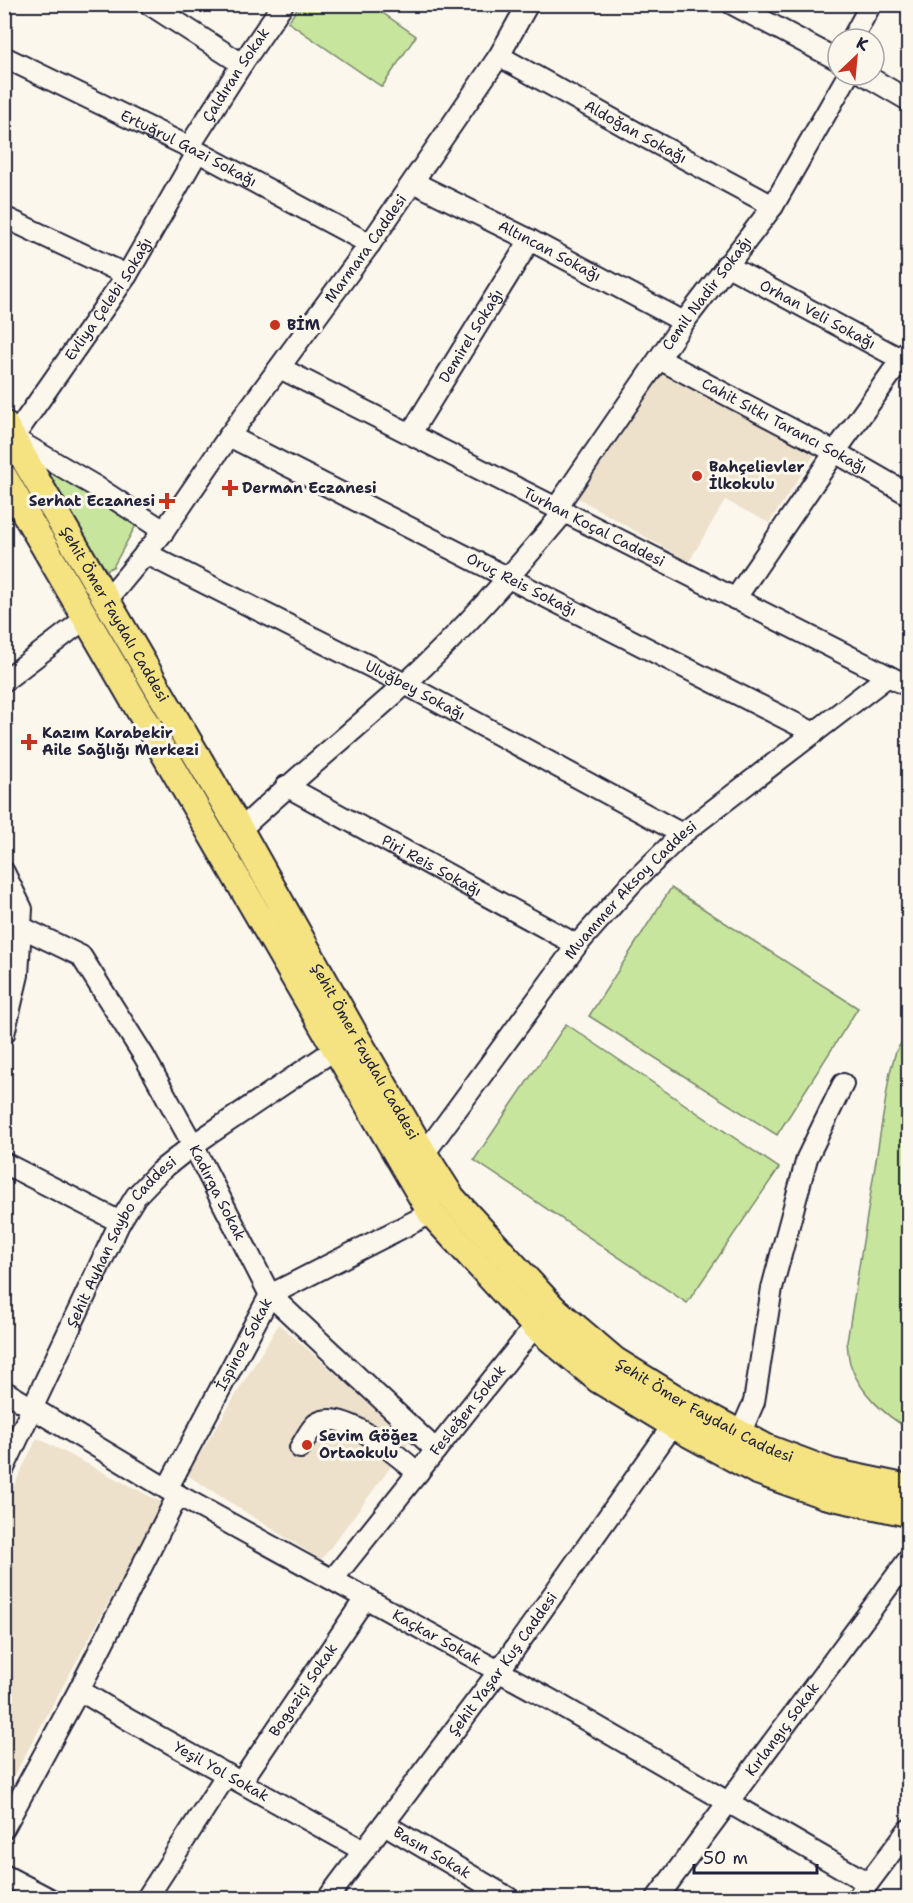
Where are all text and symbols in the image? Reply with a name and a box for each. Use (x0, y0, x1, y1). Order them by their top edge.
street label: Çaldıran Sokak (198, 24, 274, 126)
north arrow (826, 27, 886, 87)
text: K (853, 32, 872, 56)
street label: Aldoğan Sokağı (581, 95, 690, 168)
street label: Ertuğrul Gazi Sokağı (117, 105, 260, 192)
street label: Marmara Caddesi (320, 190, 411, 307)
street label: Altıncan Sokağı (495, 216, 604, 286)
street label: Cemil Nadir Sokağı (657, 232, 756, 354)
street label: Evliya Çelebi Sokağı (60, 234, 156, 365)
street label: Orhan Veli Sokağı (756, 275, 879, 354)
street label: Demirel Sokağı (434, 285, 507, 387)
place label: BİM (287, 315, 321, 335)
marker: BİM (268, 318, 282, 332)
street label: Cahit Sıtkı Tarancı Sokağı (698, 373, 871, 478)
place label: Bahçelievler İlkokulu (709, 457, 804, 494)
marker: Bahçelievler İlkokulu (690, 469, 704, 483)
place label: Derman Eczanesi (242, 478, 377, 498)
marker: Derman Eczanesi (223, 481, 237, 495)
street label: Turhan Koçal Caddesi (520, 483, 668, 571)
place label: Serhat Eczanesi (29, 491, 155, 511)
marker: Serhat Eczanesi (160, 494, 174, 508)
street label: Şehit Ömer Faydalı Caddesi (56, 523, 173, 706)
street label: Oruç Reis Sokağı (463, 548, 580, 621)
street label: Uluğbey Sokağı (362, 655, 469, 725)
place label: Kazım Karabekir Aile Sağlığı Merkezi (42, 723, 199, 760)
marker: Kazım Karabekir Aile Sağlığı Merkezi (20, 733, 38, 751)
street label: Muammer Aksoy Caddesi (560, 816, 701, 963)
street label: Piri Reis Sokağı (378, 830, 485, 901)
street label: Şehit Ömer Faydalı Caddesi (307, 960, 424, 1143)
street label: Kadırga Sokak (185, 1141, 250, 1244)
street label: Şehit Ayhan Saybo Caddesi (62, 1152, 181, 1331)
street label: İspinoz Sokak (211, 1294, 277, 1394)
street label: Şehit Ömer Faydalı Caddesi (612, 1354, 796, 1467)
street label: Fesleğen Sokak (425, 1361, 510, 1460)
place label: Sevim Göğez Ortaokulu (319, 1426, 418, 1463)
marker: Sevim Göğez Ortaokulu (300, 1438, 314, 1452)
street label: Şehit Yaşar Kuş Caddesi (444, 1588, 562, 1740)
street label: Kaçkar Sokak (389, 1605, 485, 1670)
street label: Bogaziçi Sokak (264, 1639, 342, 1741)
street label: Kırlangıç Sokak (741, 1679, 824, 1780)
street label: Yeşil Yol Sokak (170, 1737, 273, 1806)
street label: Basın Sokak (390, 1822, 475, 1883)
scale bar (694, 1837, 817, 1875)
text: 50 m (703, 1846, 748, 1870)

